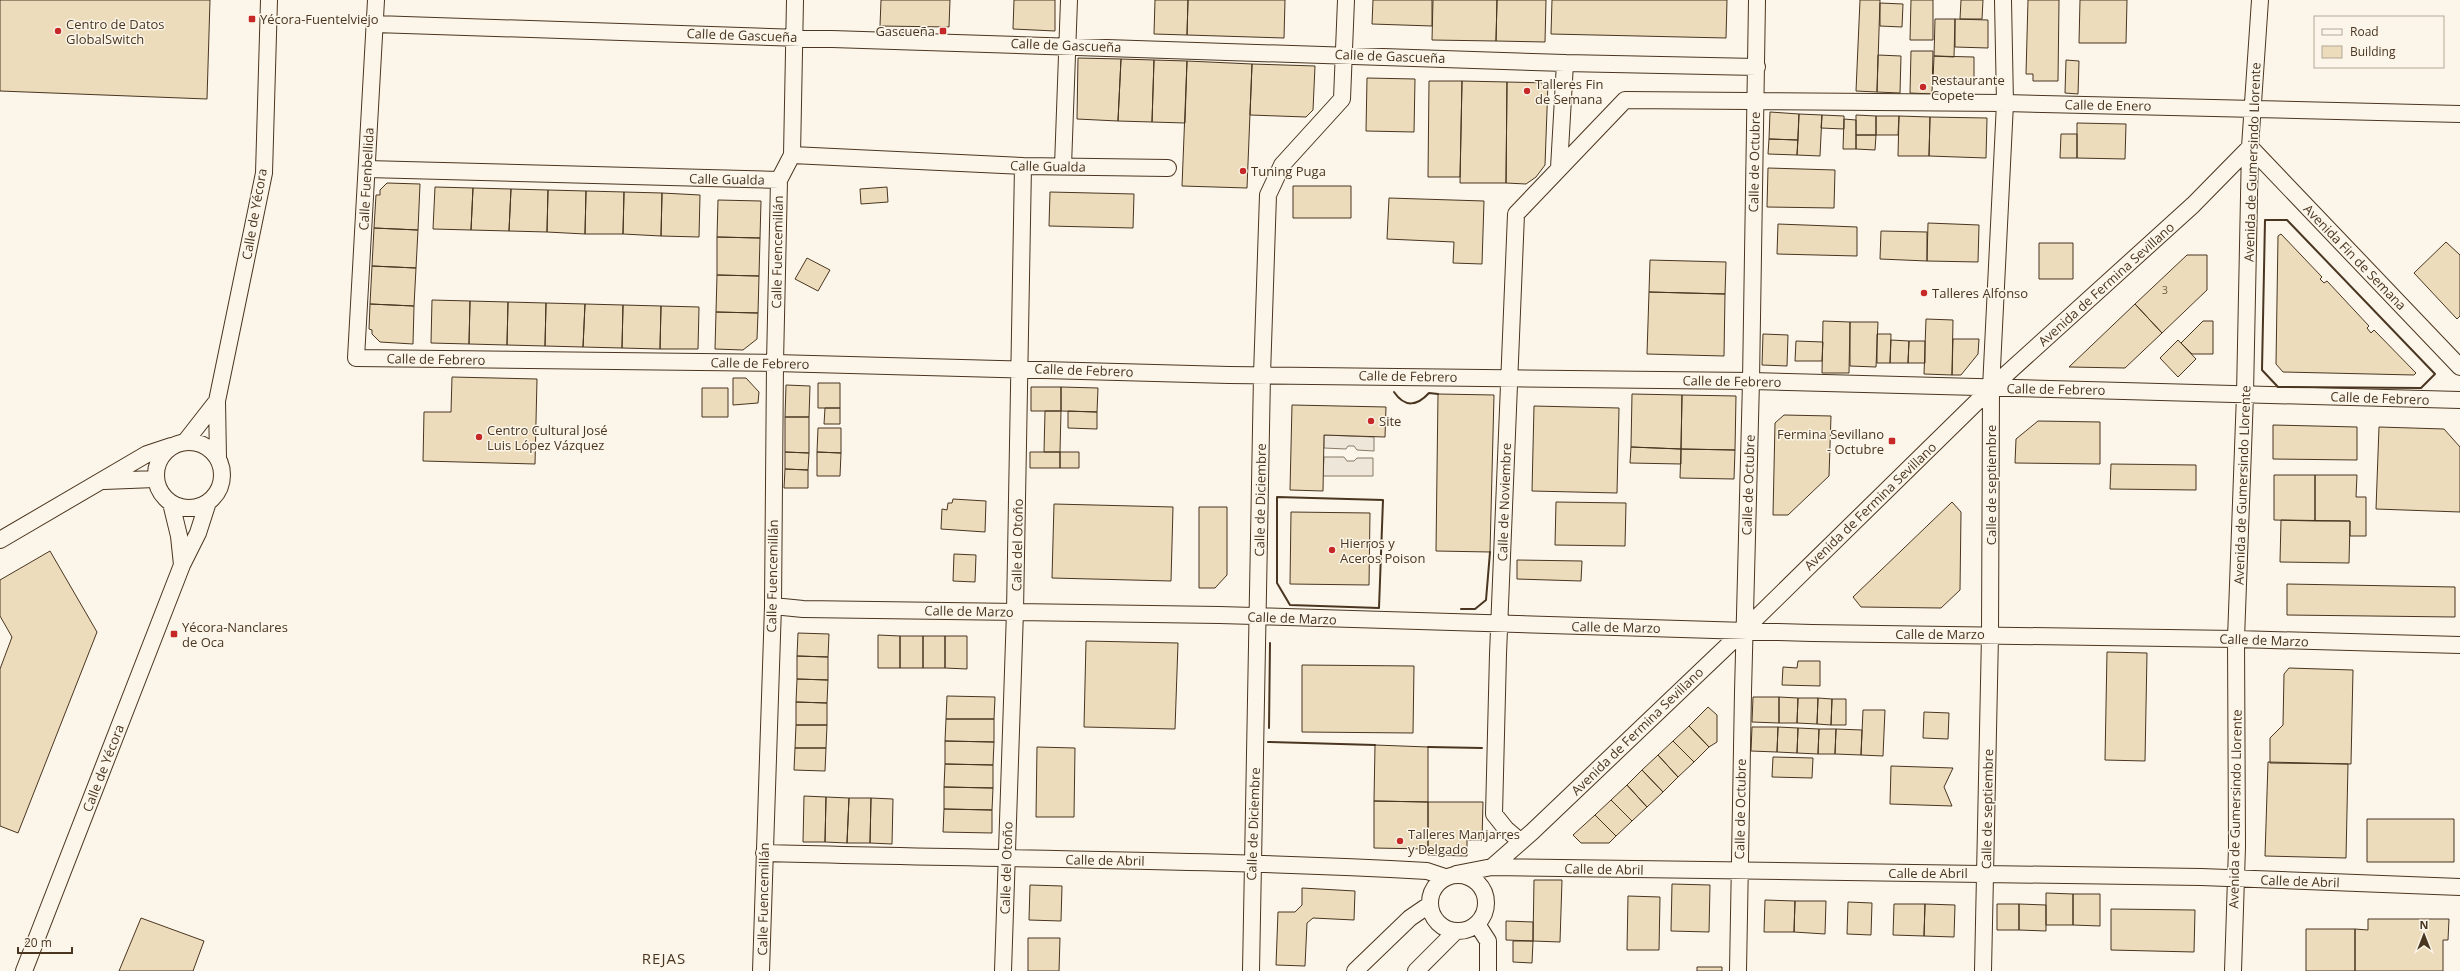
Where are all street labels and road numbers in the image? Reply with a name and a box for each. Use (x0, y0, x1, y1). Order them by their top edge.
street label: Calle de Gascueña (686, 24, 798, 46)
street label: Calle de Gascueña (1010, 34, 1122, 56)
street label: Calle de Gascueña (1334, 45, 1446, 67)
street label: Avenida de Gumersindo Llorente (2240, 62, 2264, 262)
street label: Calle de Enero (2064, 95, 2152, 115)
street label: Calle de Octubre (1744, 111, 1764, 213)
street label: Calle Fuenbellida (354, 127, 378, 231)
street label: Calle Gualda (1010, 156, 1086, 176)
street label: Calle de Yécora (237, 167, 271, 261)
street label: Calle Gualda (689, 169, 765, 189)
street label: Calle Fuencemillán (767, 195, 787, 309)
street label: Avenida Fin de Semana (2300, 200, 2410, 314)
street label: Avenida de Fermina Sevillano (2034, 218, 2178, 350)
street label: Calle de Febrero (386, 349, 486, 369)
street label: Calle de Febrero (710, 353, 810, 373)
street label: Calle de Febrero (1034, 359, 1134, 381)
street label: Calle de Febrero (1358, 366, 1458, 386)
street label: Calle de Febrero (1682, 371, 1782, 391)
street label: Calle de Febrero (2006, 379, 2106, 399)
street label: Avenida de Gumersindo Llorente (2230, 385, 2254, 585)
street label: Calle de Febrero (2330, 387, 2430, 409)
street label: Calle de septiembre (1982, 425, 2000, 545)
street label: Calle de Octubre (1737, 434, 1759, 536)
street label: Avenida de Fermina Sevillano (1800, 438, 1940, 574)
street label: Calle de Noviembre (1493, 442, 1515, 562)
street label: Calle de Diciembre (1250, 443, 1270, 557)
street label: Calle del Otoño (1007, 498, 1027, 592)
street label: Calle Fuencemillán (762, 519, 782, 633)
street label: Calle de Marzo (924, 601, 1014, 621)
street label: Calle de Marzo (1247, 607, 1337, 629)
street label: Calle de Marzo (1571, 617, 1661, 637)
street label: Calle de Marzo (1895, 625, 1985, 643)
street label: Calle de Marzo (2219, 629, 2309, 651)
street label: Avenida de Fermina Sevillano (1567, 663, 1707, 799)
street label: Avenida de Gumersindo Llorente (2224, 709, 2246, 909)
street label: Calle de Yécora (78, 722, 128, 814)
street label: Calle de septiembre (1977, 749, 1997, 869)
street label: Calle de Octubre (1730, 758, 1750, 860)
street label: Calle de Diciembre (1242, 767, 1264, 881)
street label: Calle del Otoño (995, 821, 1017, 915)
street label: Calle Fuencemillán (753, 842, 773, 956)
street label: Calle de Abril (1065, 850, 1145, 870)
street label: Calle de Abril (1564, 859, 1644, 879)
street label: Calle de Abril (1888, 864, 1968, 882)
street label: Calle de Abril (2260, 871, 2340, 891)

